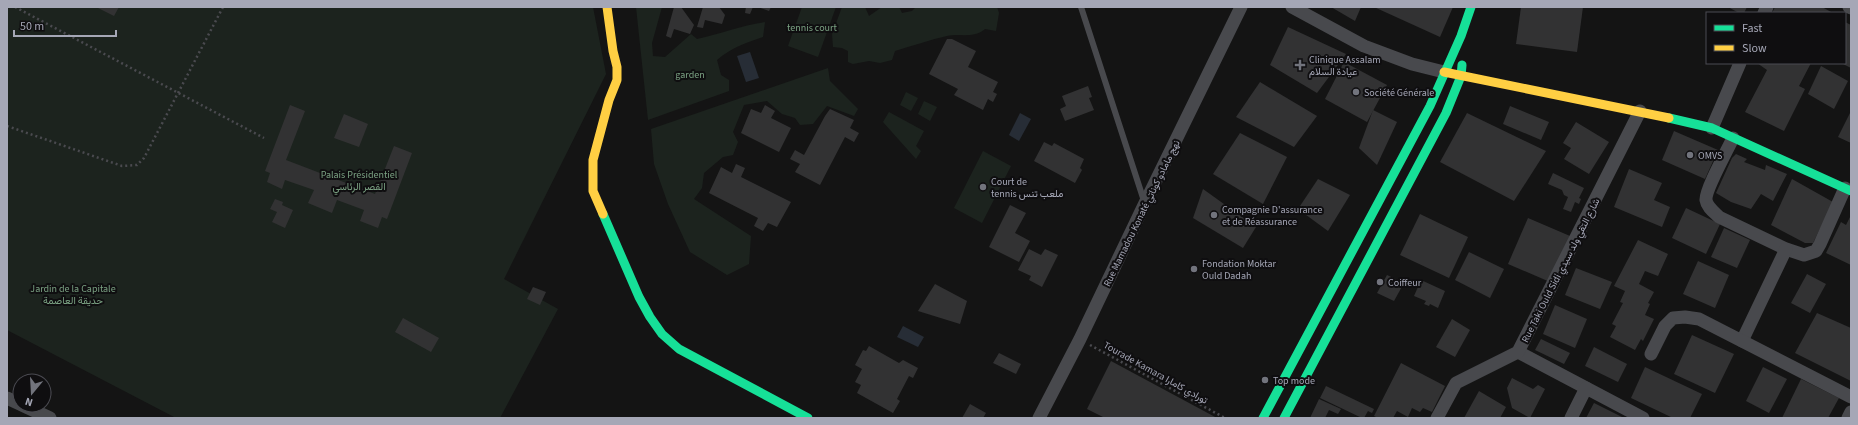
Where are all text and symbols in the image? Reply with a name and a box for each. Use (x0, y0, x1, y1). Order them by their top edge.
scale bar (14, 12, 116, 38)
legend (1706, 12, 1846, 64)
text: 50 m (20, 18, 44, 35)
text: Fast (1742, 20, 1762, 37)
park label: tennis court (787, 21, 838, 35)
text: Slow (1742, 40, 1767, 57)
place label: Clinique Assalam عيادة السلام (1309, 53, 1381, 79)
marker: Clinique Assalam عيادة السلام (1294, 59, 1306, 71)
park label: garden (675, 68, 705, 82)
place label: Société Générale (1364, 86, 1434, 100)
marker: Société Générale (1351, 87, 1361, 97)
street label: Rue Mamadou Konaté نهج مامادو كوناتي (1100, 138, 1185, 290)
place label: OMVS (1698, 149, 1722, 163)
marker: OMVS (1685, 150, 1695, 160)
park label: Palais Présidentiel القصر الرئاسي (321, 168, 398, 195)
place label: Court de tennis ملعب تنس (991, 175, 1063, 201)
marker: Court de tennis ملعب تنس (978, 182, 988, 192)
street label: Rue Taki Ould Sidi شارع التقي ولد سيدي (1518, 196, 1604, 346)
place label: Compagnie D'assurance et de Réassurance (1222, 203, 1322, 229)
marker: Compagnie D'assurance et de Réassurance (1209, 210, 1219, 220)
place label: Fondation Moktar Ould Dadah (1202, 257, 1277, 283)
marker: Fondation Moktar Ould Dadah (1189, 264, 1199, 274)
place label: Coiffeur (1388, 276, 1422, 290)
marker: Coiffeur (1375, 277, 1385, 287)
park label: Jardin de la Capitale حديقة العاصمة (30, 282, 116, 308)
street label: Tourade Kamara تورادي كامارا (1100, 338, 1210, 408)
north arrow (12, 373, 52, 413)
place label: Top mode (1273, 374, 1315, 388)
marker: Top mode (1260, 375, 1270, 385)
text: N (23, 394, 35, 410)

